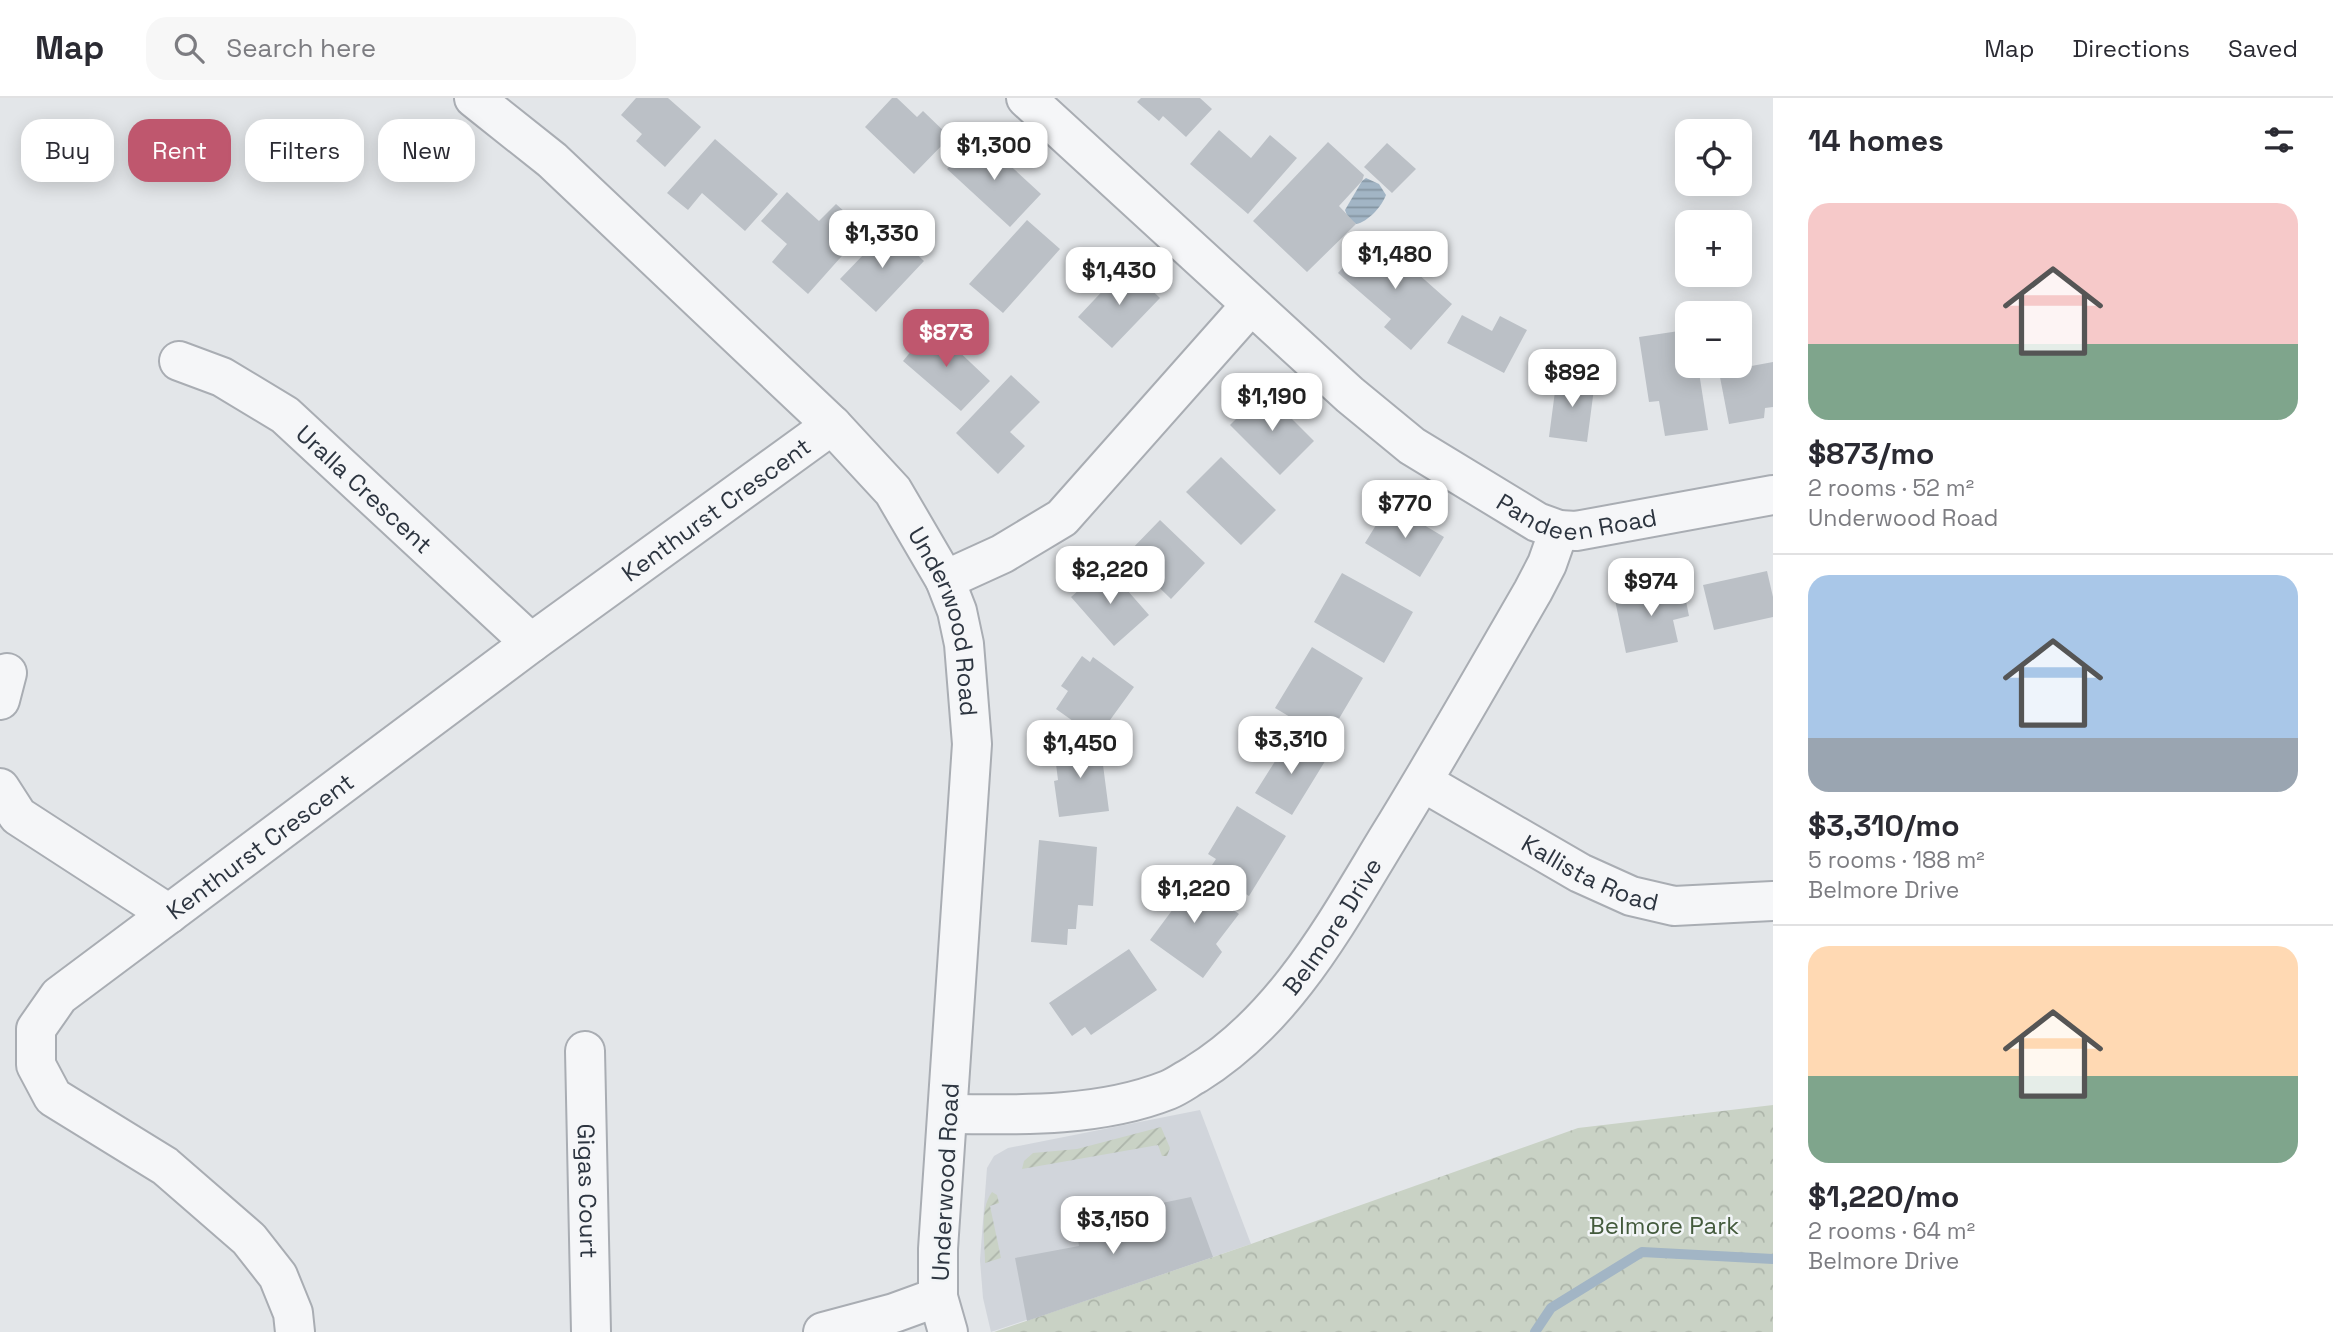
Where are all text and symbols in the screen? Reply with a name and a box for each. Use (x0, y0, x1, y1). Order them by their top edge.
search box (146, 17, 636, 80)
text: Map (35, 27, 104, 69)
icon: search (170, 29, 208, 67)
text: Search here (226, 31, 376, 65)
text: Map (1984, 33, 2034, 64)
text: Directions (2072, 33, 2190, 64)
text: Saved (2228, 33, 2298, 64)
chip: Buy (21, 119, 114, 182)
chip: Rent (128, 119, 231, 182)
chip: Filters (245, 119, 364, 182)
chip: New (378, 119, 475, 182)
map controls (1675, 119, 1752, 378)
button: locate (1675, 119, 1752, 196)
text: 14 homes (1808, 121, 1944, 160)
icon: filters (2260, 121, 2298, 159)
pin: $1,300 (937, 122, 1051, 182)
text: $1,300 (957, 130, 1031, 160)
button: + (1675, 210, 1752, 287)
pin: $1,330 (825, 211, 939, 270)
text: $1,330 (845, 218, 919, 248)
pin: $1,480 (1338, 232, 1452, 291)
text: $1,480 (1358, 239, 1432, 269)
pin: $1,430 (1062, 248, 1176, 307)
icon: home (1990, 248, 2116, 374)
text: $1,430 (1082, 255, 1156, 285)
button: − (1675, 301, 1752, 378)
pin: $873 (905, 310, 987, 369)
text: $873 (919, 317, 973, 347)
pin: $892 (1531, 350, 1613, 409)
text: $892 (1544, 357, 1600, 387)
pin: $1,190 (1215, 374, 1329, 433)
text: $1,190 (1237, 381, 1307, 411)
street label: Uralla Crescent (290, 418, 439, 560)
street label: Kenthurst Crescent (615, 430, 817, 588)
text: $873/mo (1808, 434, 1934, 473)
text: 2 rooms · 52 m² (1808, 473, 1974, 503)
pin: $770 (1364, 480, 1446, 540)
street label: Pandeen Road (1491, 486, 1659, 547)
text: $770 (1378, 488, 1432, 518)
text: Underwood Road (1808, 503, 1998, 533)
street label: Underwood Road (902, 521, 985, 717)
pin: $2,220 (1053, 546, 1167, 606)
text: $2,220 (1072, 554, 1148, 584)
pin: $974 (1610, 559, 1692, 618)
text: $974 (1624, 566, 1678, 596)
icon: home (1990, 620, 2116, 746)
pin: $3,310 (1234, 716, 1348, 776)
pin: $1,450 (1023, 720, 1137, 780)
text: $3,310 (1254, 724, 1328, 754)
text: $1,450 (1043, 728, 1117, 758)
street label: Kenthurst Crescent (160, 766, 360, 926)
text: $3,310/mo (1808, 806, 1960, 845)
street label: Kallista Road (1516, 827, 1662, 917)
text: 5 rooms · 188 m² (1808, 845, 1985, 875)
street label: Belmore Drive (1275, 852, 1388, 1001)
pin: $1,220 (1137, 866, 1251, 925)
text: $1,220 (1157, 873, 1231, 903)
text: Belmore Drive (1808, 875, 1959, 905)
icon: home (1990, 991, 2116, 1117)
street label: Underwood Road (924, 1082, 966, 1282)
street label: Gigas Court (571, 1123, 605, 1259)
text: $1,220/mo (1808, 1177, 1959, 1216)
pin: $3,150 (1056, 1196, 1170, 1256)
text: $3,150 (1077, 1204, 1149, 1234)
park label: Belmore Park (1589, 1210, 1739, 1241)
text: 2 rooms · 64 m² (1808, 1216, 1975, 1246)
text: Belmore Drive (1808, 1246, 1959, 1276)

